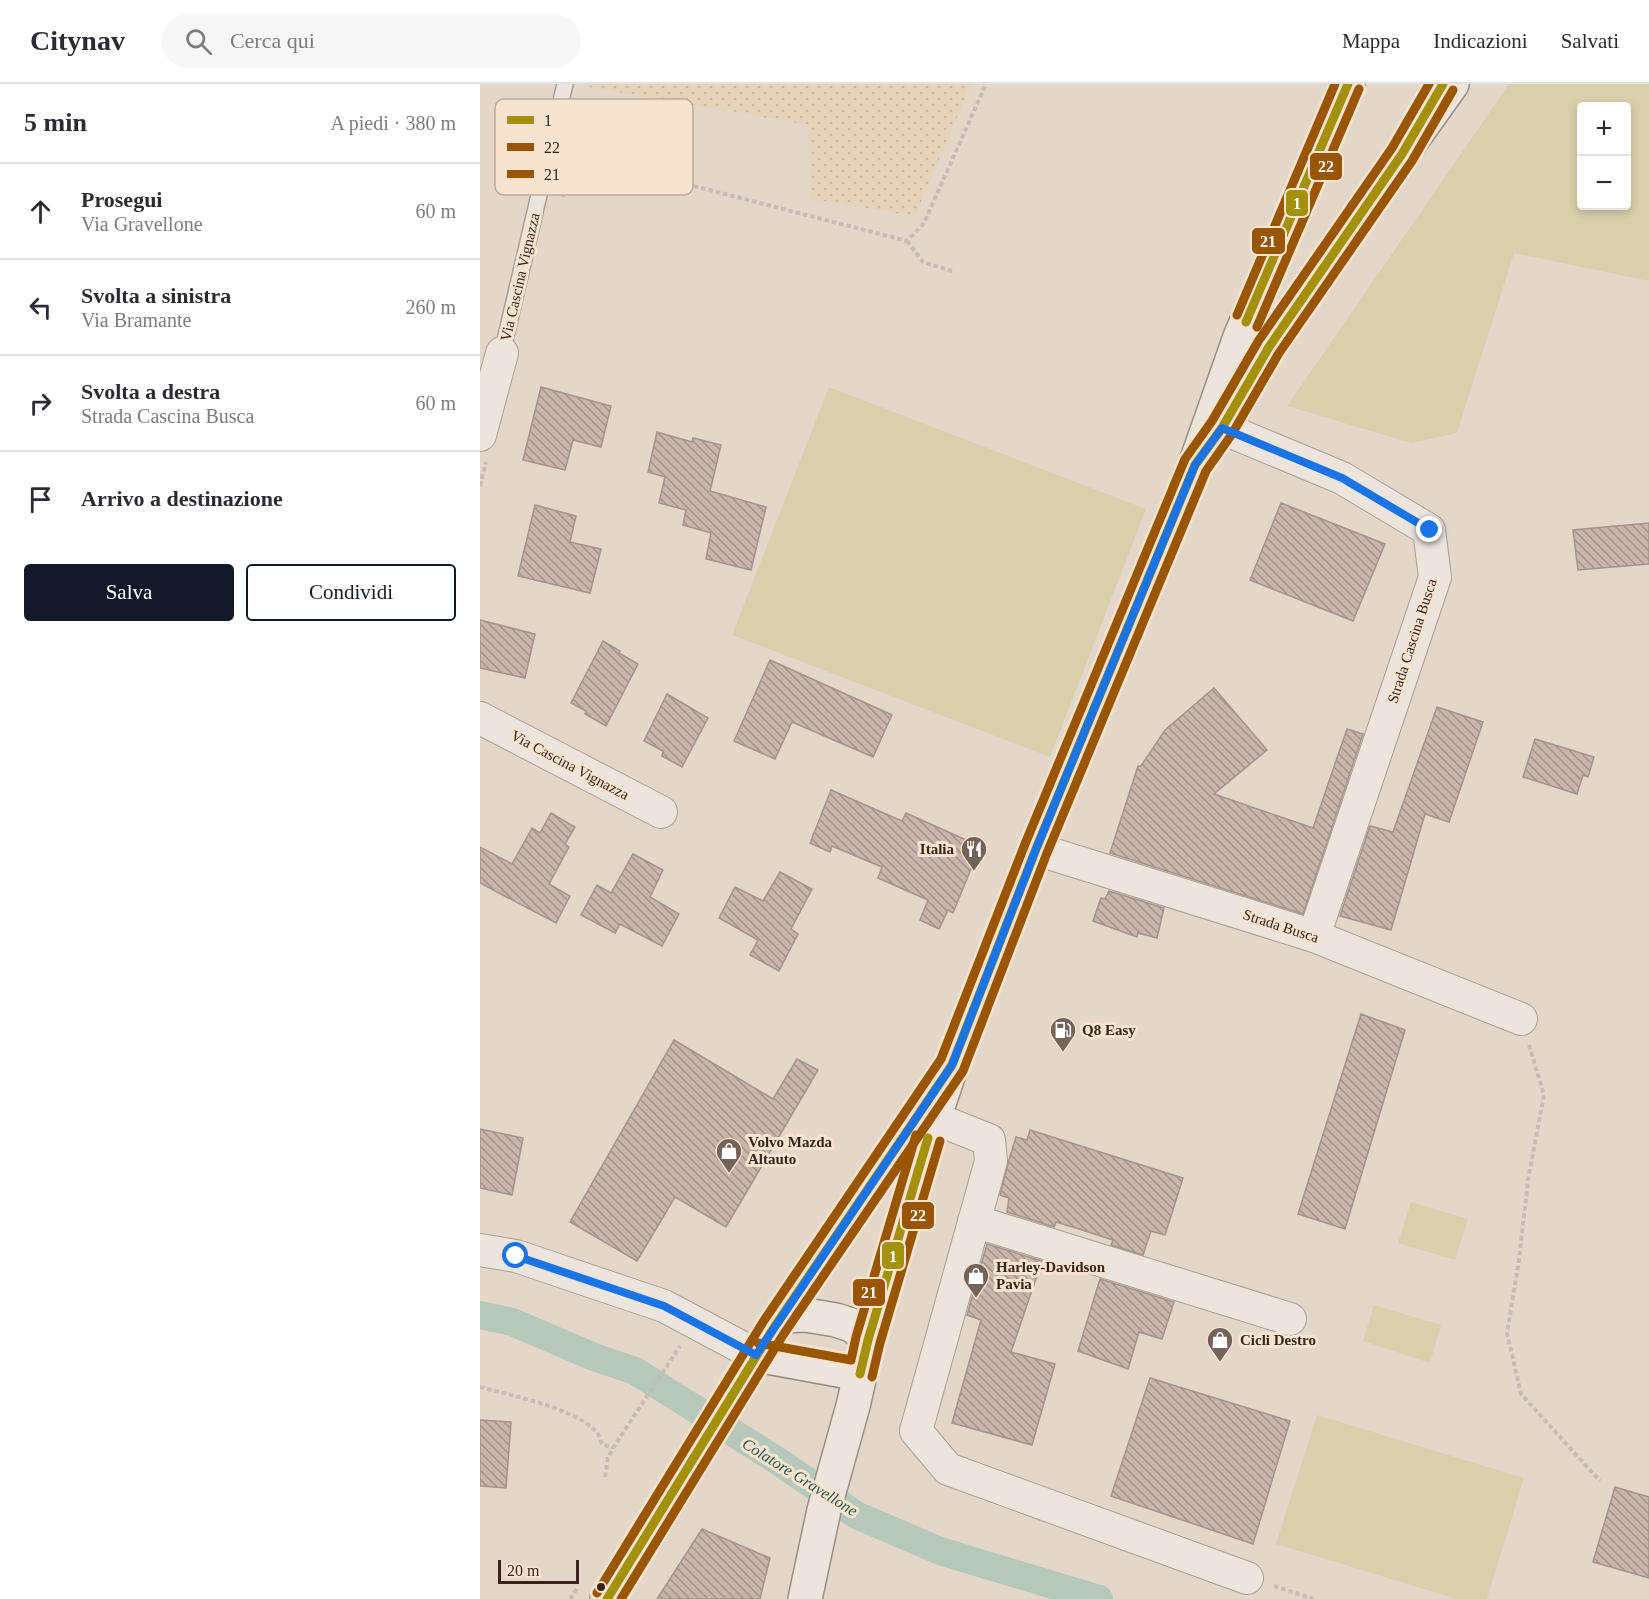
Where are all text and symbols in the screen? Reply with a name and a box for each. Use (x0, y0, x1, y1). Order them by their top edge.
search box (161, 14, 581, 68)
text: Citynav (30, 25, 125, 56)
icon: search (182, 25, 215, 58)
text: Cerca qui (230, 28, 315, 53)
text: Mappa (1342, 29, 1400, 53)
text: Indicazioni (1433, 29, 1528, 53)
text: Salvati (1561, 29, 1619, 53)
legend (495, 99, 693, 195)
map controls (1577, 102, 1631, 210)
button: + (1577, 102, 1631, 156)
text: 5 min (24, 108, 87, 137)
text: A piedi · 380 m (330, 112, 456, 134)
text: 1 (544, 112, 552, 129)
text: 22 (544, 139, 560, 156)
line badge: 22 (1309, 152, 1343, 181)
button: − (1577, 156, 1631, 210)
text: 22 (1318, 158, 1334, 175)
text: 21 (544, 166, 560, 183)
text: Prosegui (81, 187, 162, 212)
line badge: 1 (1285, 189, 1309, 217)
icon: ahead (24, 195, 57, 228)
text: 1 (1293, 195, 1301, 212)
text: 60 m (415, 200, 456, 222)
street label: Via Cascina Vignazza (497, 211, 543, 343)
text: Via Gravellone (81, 213, 203, 235)
line badge: 21 (1251, 227, 1286, 255)
text: 21 (1260, 233, 1276, 250)
text: Svolta a sinistra (81, 283, 231, 308)
icon: left (24, 291, 57, 324)
text: 260 m (405, 296, 456, 318)
text: Via Bramante (81, 309, 191, 331)
text: Svolta a destra (81, 379, 220, 404)
icon: right (24, 387, 57, 420)
text: 60 m (415, 392, 456, 414)
text: Strada Cascina Busca (81, 405, 254, 427)
icon: arrive (24, 483, 57, 516)
text: Arrivo a destinazione (81, 486, 283, 511)
route end (1416, 516, 1442, 542)
button: Salva (24, 564, 234, 621)
button: Condividi (246, 564, 456, 621)
street label: Strada Cascina Busca (1384, 576, 1440, 705)
street label: Via Cascina Vignazza (508, 727, 632, 803)
restaurant icon: Italia (959, 834, 989, 872)
place label: Italia (920, 841, 954, 857)
street label: Strada Busca (1241, 906, 1321, 946)
fuel station icon: Q8 Easy (1048, 1015, 1078, 1053)
place label: Q8 Easy (1082, 1022, 1136, 1038)
place label: Volvo Mazda Altauto (748, 1134, 833, 1167)
shop icon: Volvo Mazda Altauto (714, 1136, 744, 1174)
line badge: 22 (901, 1201, 935, 1230)
text: 22 (910, 1207, 926, 1224)
line badge: 1 (881, 1241, 905, 1270)
route start (502, 1242, 528, 1268)
text: 1 (889, 1248, 897, 1265)
place label: Harley-Davidson Pavia (996, 1259, 1106, 1292)
shop icon: Harley-Davidson Pavia (961, 1261, 991, 1299)
line badge: 21 (852, 1278, 886, 1307)
text: 21 (861, 1284, 877, 1301)
shop icon: Cicli Destro (1205, 1325, 1235, 1363)
place label: Cicli Destro (1240, 1332, 1316, 1348)
water label: Colatore Gravellone (739, 1435, 861, 1519)
scale bar (498, 1557, 579, 1584)
text: 20 m (507, 1562, 539, 1579)
unlabelled marker (595, 1581, 607, 1593)

